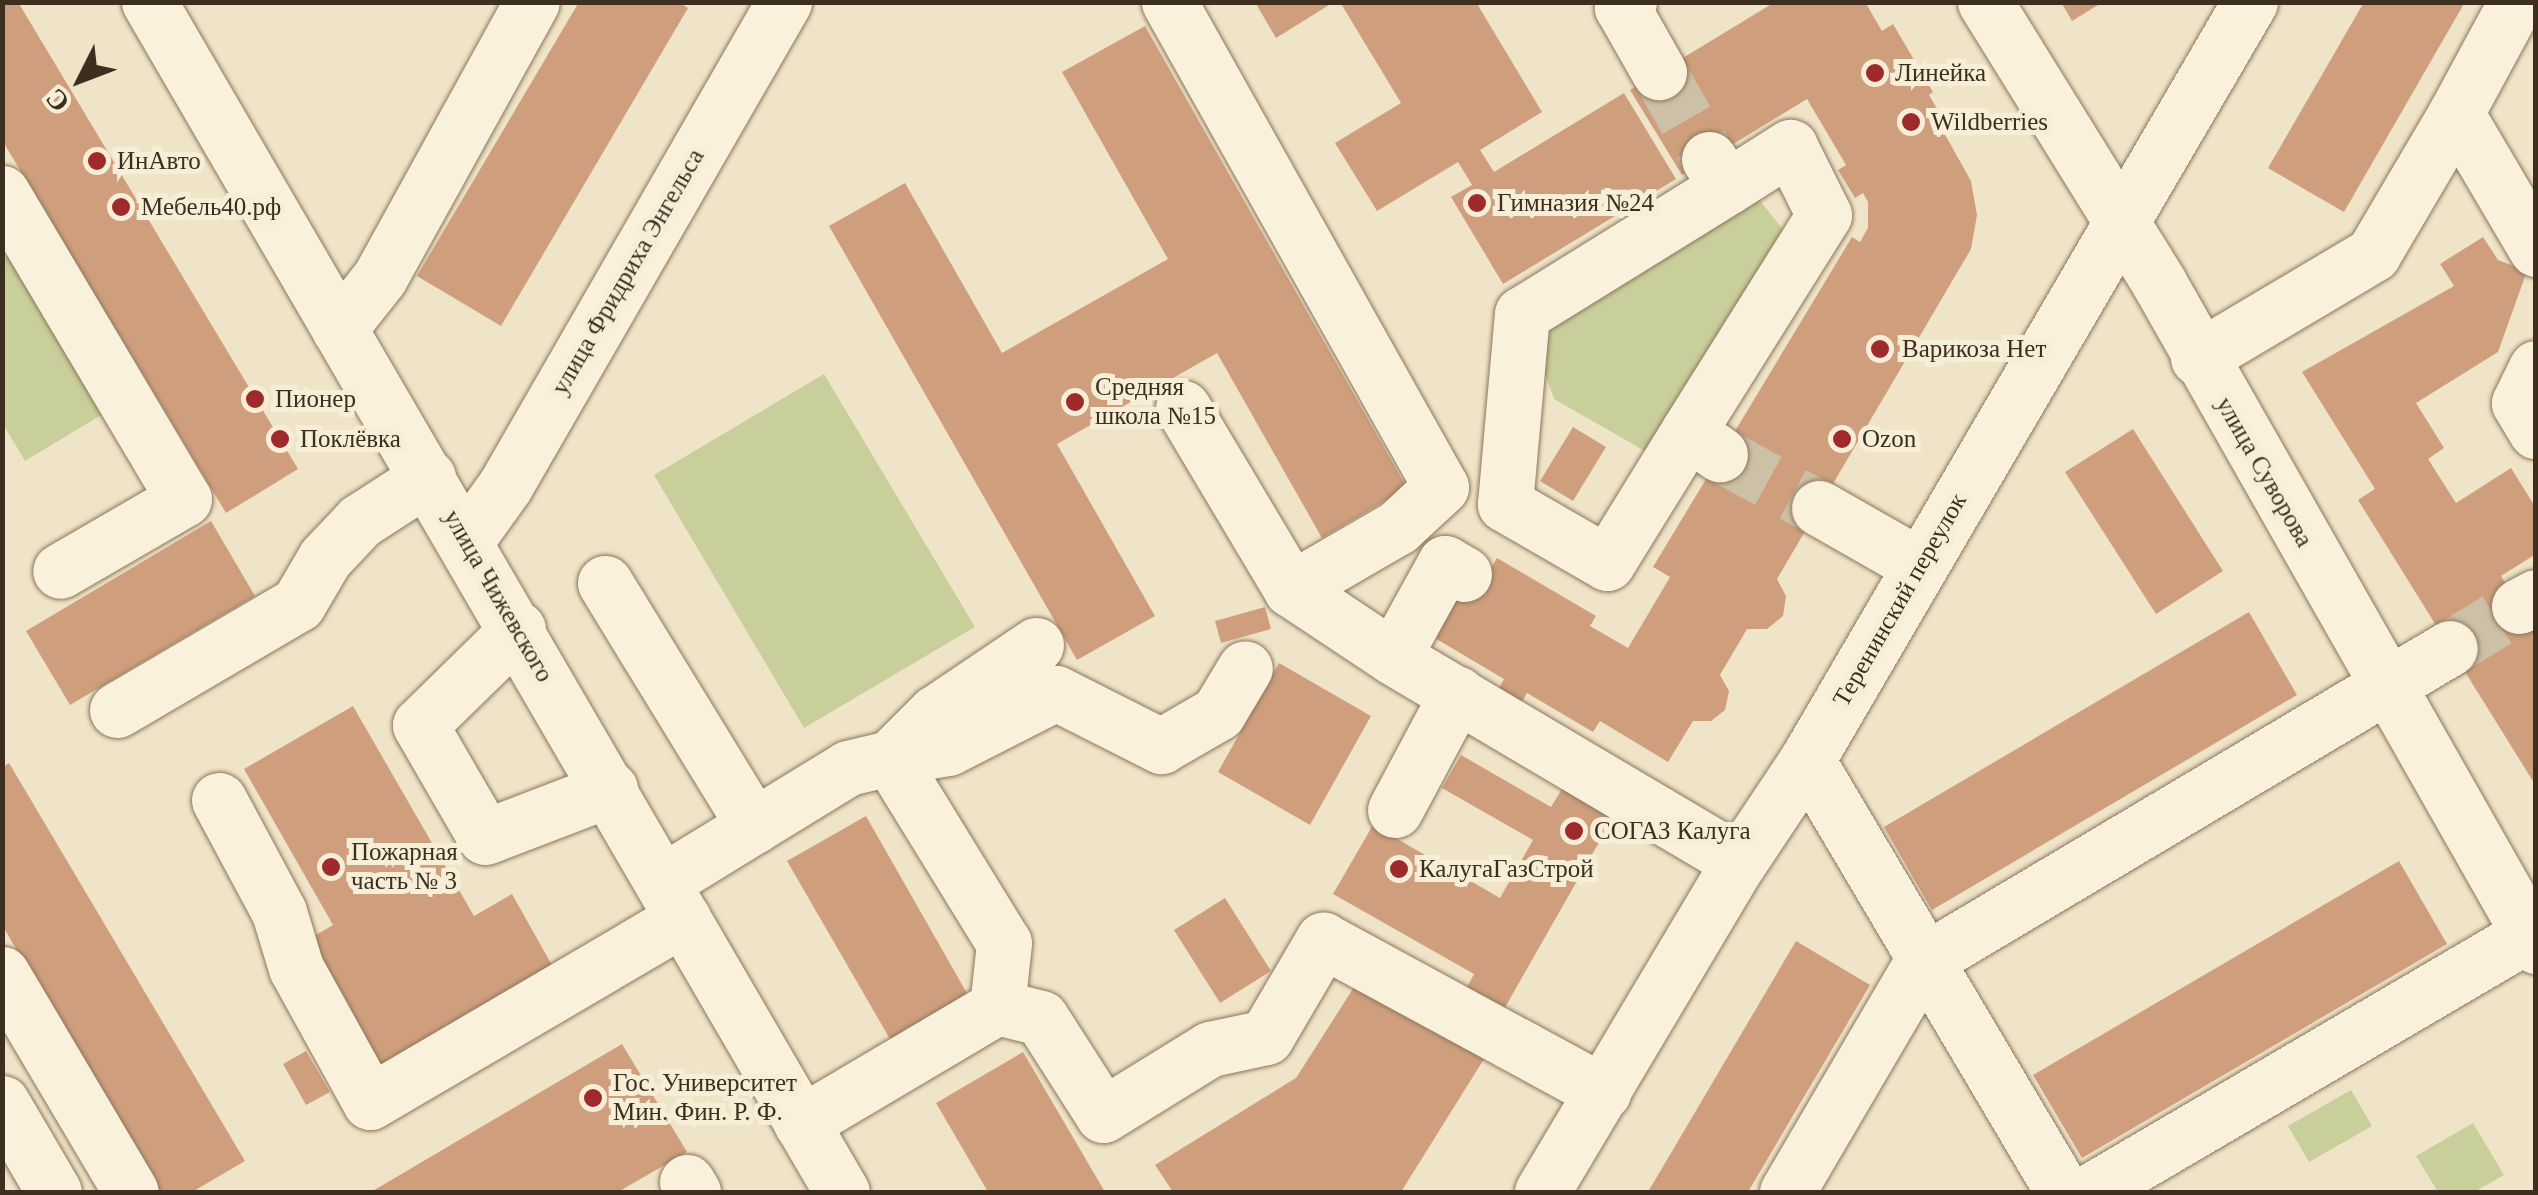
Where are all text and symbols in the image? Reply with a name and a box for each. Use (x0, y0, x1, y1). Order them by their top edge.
north arrow (30, 30, 130, 130)
place label: Линейка (1895, 58, 1986, 88)
marker: Линейка (1864, 62, 1886, 84)
text: С (39, 83, 76, 118)
place label: Wildberries (1931, 107, 2048, 137)
marker: Wildberries (1900, 111, 1922, 133)
street label: улица Фридриха Энгельса (545, 144, 711, 400)
place label: ИнАвто (117, 146, 201, 176)
marker: ИнАвто (86, 150, 108, 172)
place label: Гимназия №24 (1497, 188, 1654, 218)
place label: Мебель40.рф (141, 192, 281, 222)
marker: Гимназия №24 (1466, 192, 1488, 214)
marker: Мебель40.рф (110, 196, 132, 218)
place label: Варикоза Нет (1902, 334, 2046, 364)
marker: Варикоза Нет (1867, 336, 1893, 362)
place label: Средняя школа №15 (1095, 373, 1216, 432)
place label: Пионер (275, 384, 356, 414)
marker: Пионер (244, 388, 266, 410)
marker: Средняя школа №15 (1064, 391, 1086, 413)
street label: улица Суворова (2209, 392, 2319, 552)
place label: Поклёвка (300, 424, 401, 454)
place label: Ozon (1862, 424, 1916, 454)
marker: Поклёвка (269, 428, 291, 450)
marker: Ozon (1831, 428, 1853, 450)
street label: Теренинский переулок (1827, 488, 1973, 712)
street label: улица Чижевского (437, 505, 559, 687)
place label: СОГАЗ Калуга (1594, 816, 1751, 846)
marker: СОГАЗ Калуга (1563, 820, 1585, 842)
place label: Пожарная часть № 3 (351, 838, 458, 897)
place label: КалугаГазСтрой (1419, 854, 1594, 884)
marker: Пожарная часть № 3 (320, 856, 342, 878)
marker: КалугаГазСтрой (1388, 858, 1410, 880)
place label: Гос. Университет Мин. Фин. Р. Ф. (613, 1069, 797, 1128)
marker: Гос. Университет Мин. Фин. Р. Ф. (582, 1087, 604, 1109)

